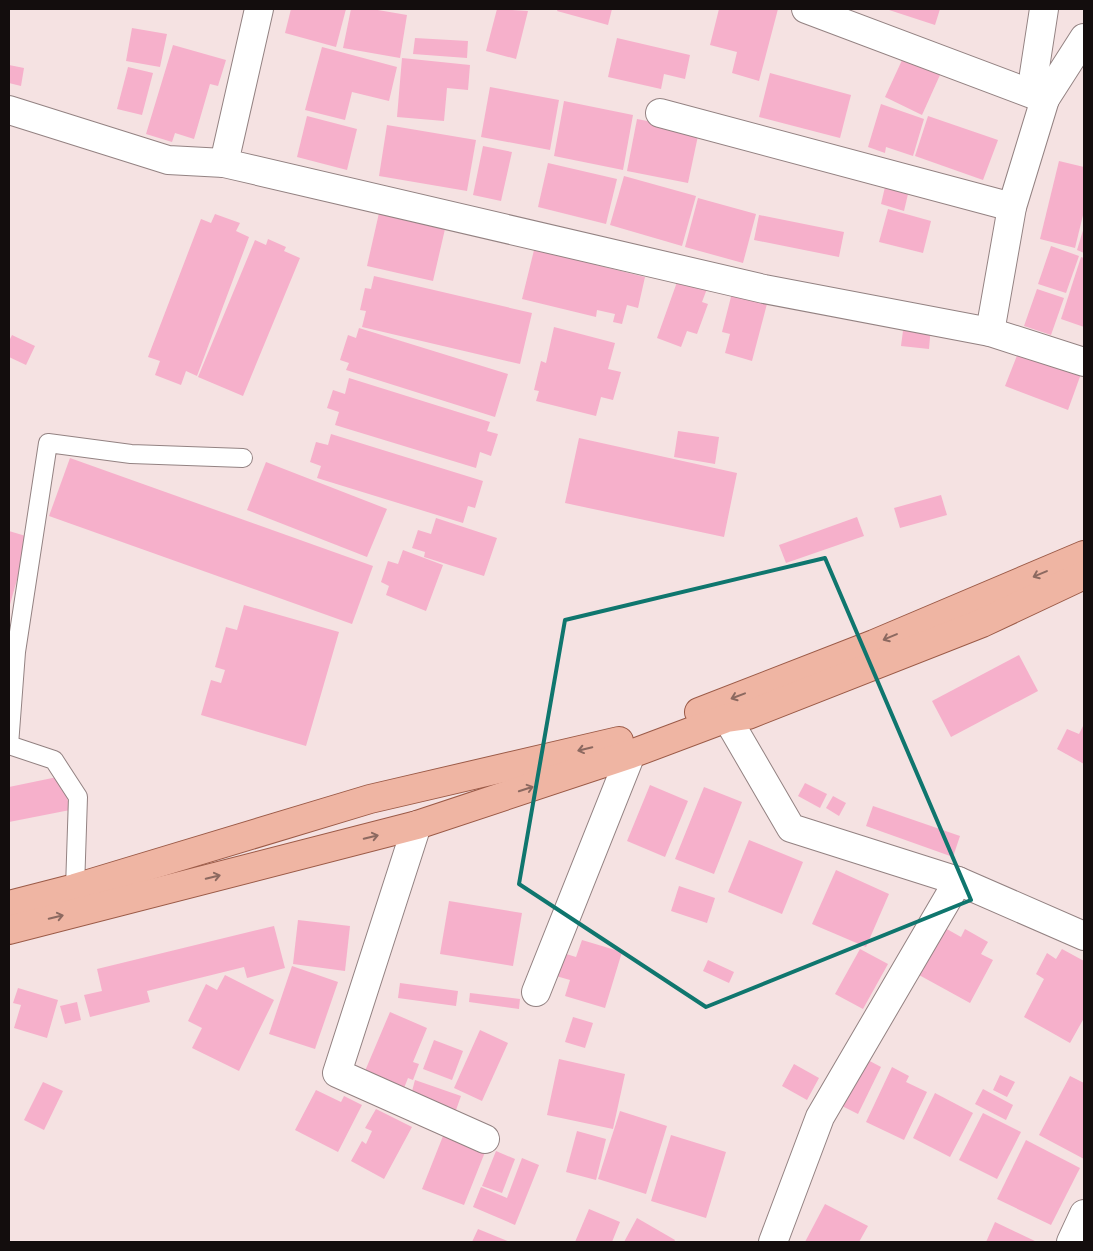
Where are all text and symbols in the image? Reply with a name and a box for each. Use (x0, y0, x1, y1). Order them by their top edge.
one-way arrow (1033, 570, 1048, 580)
one-way arrow (883, 633, 898, 642)
one-way arrow (731, 692, 747, 701)
one-way arrow (577, 745, 593, 754)
one-way arrow (518, 783, 534, 793)
one-way arrow (362, 831, 378, 841)
one-way arrow (205, 872, 221, 881)
one-way arrow (47, 912, 63, 922)

